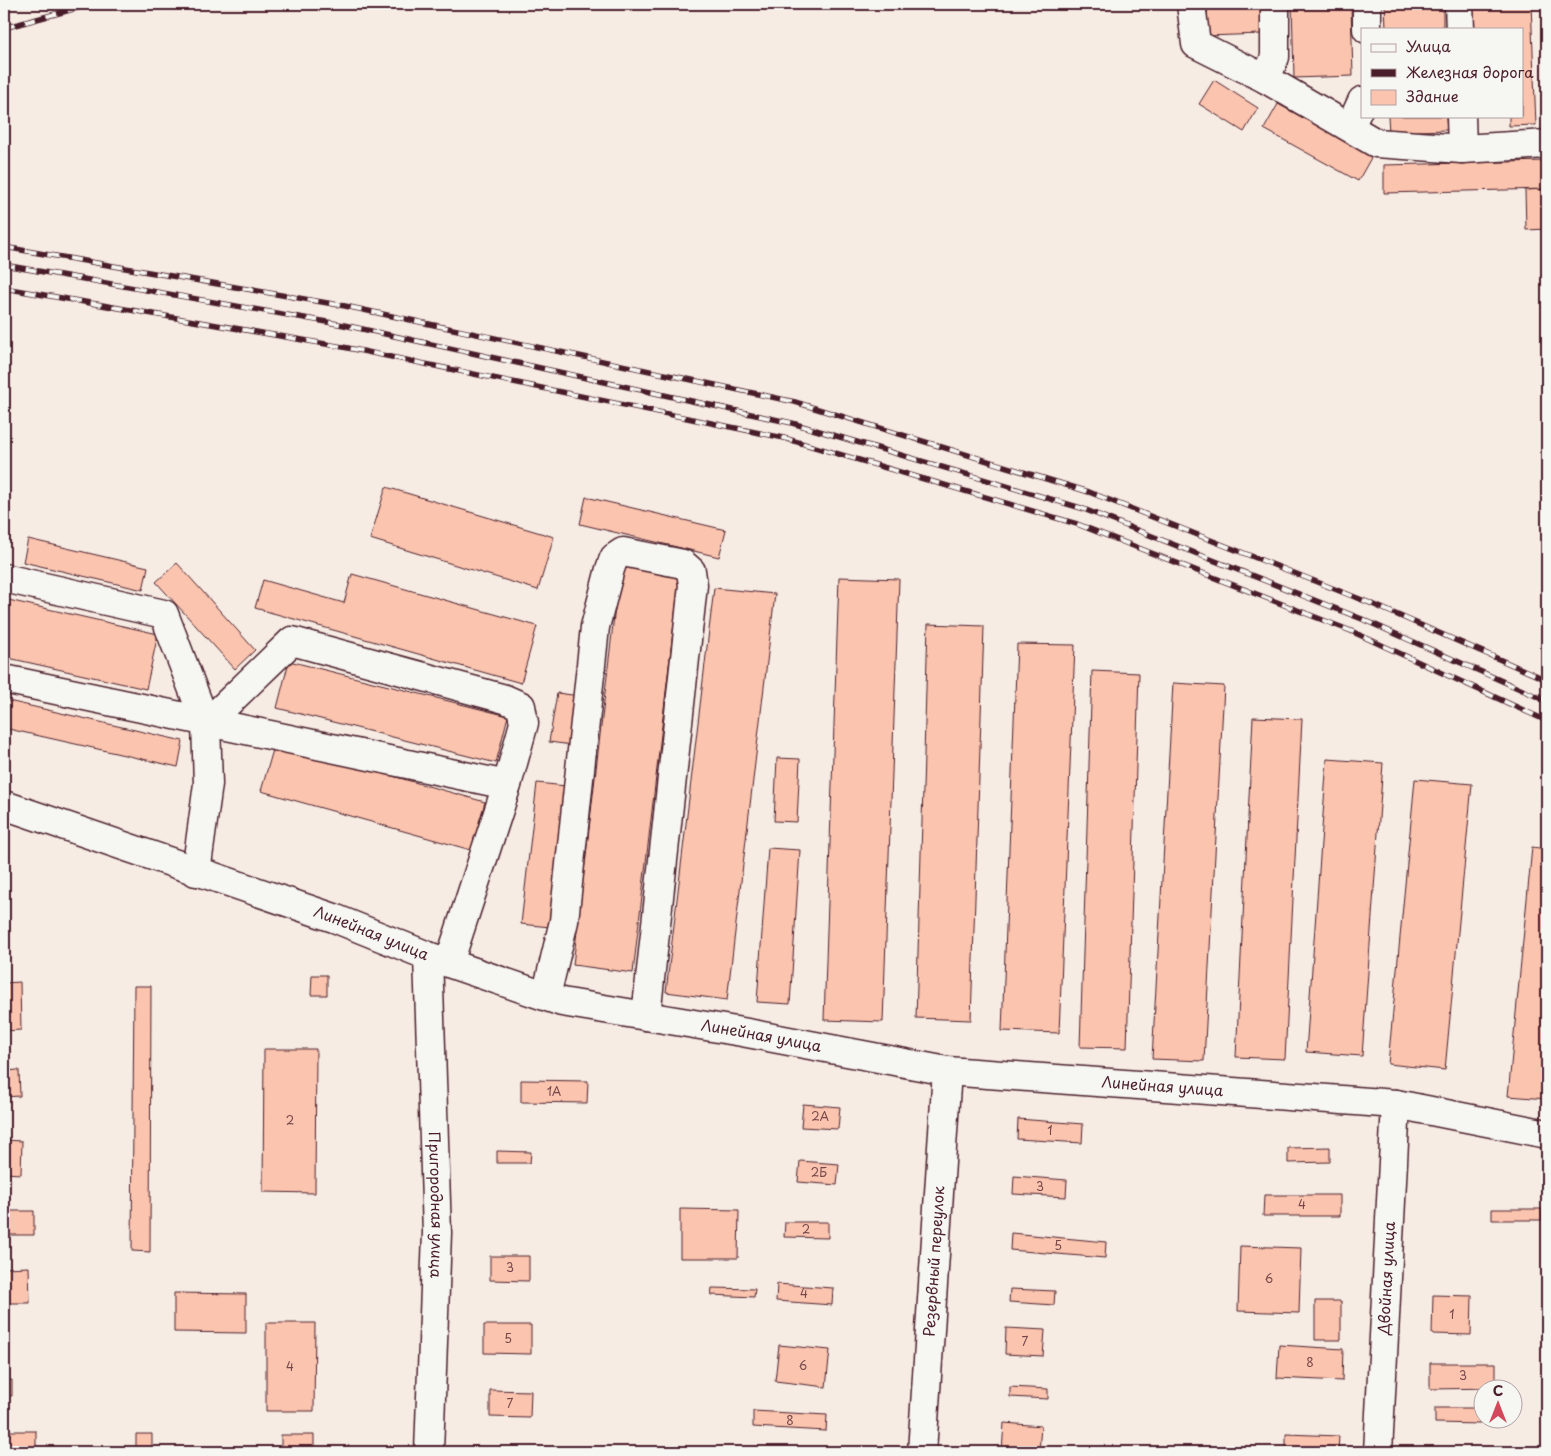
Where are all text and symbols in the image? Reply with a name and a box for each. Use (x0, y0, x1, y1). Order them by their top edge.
legend (1361, 28, 1524, 118)
text: Улица (1406, 34, 1451, 57)
text: Железная дорога (1406, 60, 1534, 83)
text: Здание (1406, 84, 1459, 107)
street label: Линейная улица (311, 899, 433, 965)
street label: Линейная улица (700, 1012, 824, 1057)
street label: Линейная улица (1101, 1069, 1225, 1101)
house number: 1А (547, 1082, 561, 1100)
house number: 2А (811, 1107, 829, 1125)
house number: 2 (286, 1111, 294, 1129)
house number: 1 (1047, 1121, 1053, 1139)
street label: Пригородная улица (424, 1131, 450, 1279)
house number: 2Б (811, 1163, 827, 1181)
house number: 3 (1036, 1177, 1044, 1195)
street label: Резервный переулок (917, 1185, 949, 1338)
house number: 4 (1298, 1195, 1306, 1213)
house number: 2 (802, 1220, 810, 1238)
street label: Двойная улица (1371, 1220, 1400, 1336)
house number: 5 (1054, 1236, 1062, 1254)
house number: 3 (506, 1258, 514, 1276)
house number: 6 (1265, 1269, 1273, 1287)
house number: 4 (800, 1284, 808, 1302)
house number: 1 (1449, 1305, 1455, 1323)
house number: 5 (504, 1329, 512, 1347)
house number: 7 (1022, 1332, 1029, 1350)
house number: 8 (1306, 1353, 1314, 1371)
house number: 6 (799, 1356, 807, 1374)
house number: 4 (286, 1357, 294, 1375)
house number: 3 (1459, 1366, 1467, 1384)
north arrow (1474, 1378, 1524, 1428)
text: С (1493, 1380, 1503, 1401)
house number: 7 (507, 1394, 514, 1412)
house number: 8 (786, 1411, 794, 1429)

